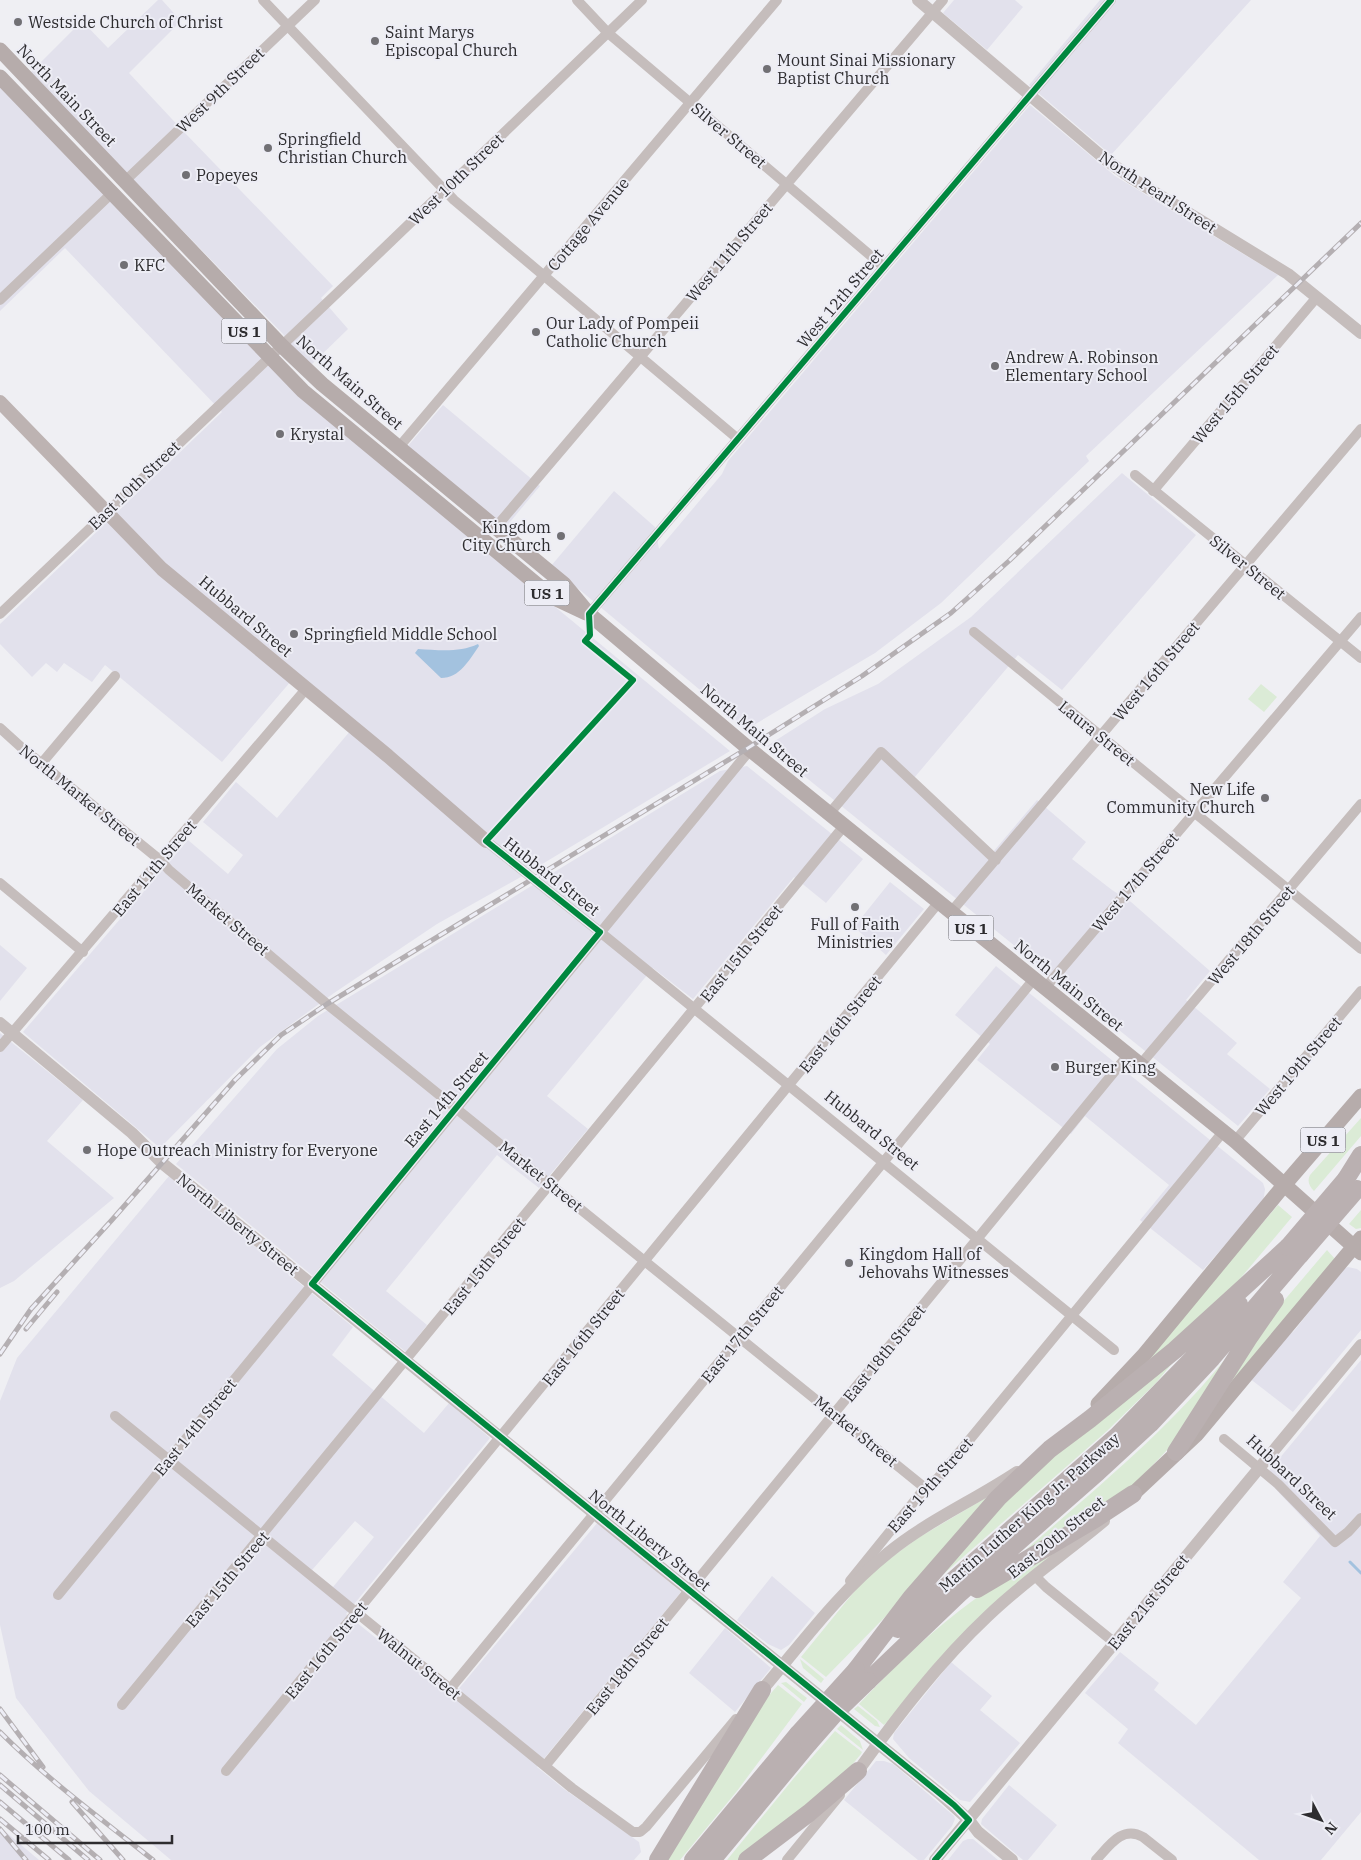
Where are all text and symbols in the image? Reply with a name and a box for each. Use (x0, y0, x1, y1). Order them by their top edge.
place label: Westside Church of Christ (28, 12, 223, 32)
marker: Westside Church of Christ (12, 16, 24, 28)
place label: Saint Marys Episcopal Church (385, 22, 518, 60)
marker: Saint Marys Episcopal Church (369, 35, 381, 47)
street label: North Main Street (13, 40, 121, 151)
street label: West 9th Street (172, 43, 268, 137)
place label: Mount Sinai Missionary Baptist Church (777, 50, 956, 88)
marker: Mount Sinai Missionary Baptist Church (761, 63, 773, 75)
street label: Silver Street (687, 98, 771, 172)
place label: Springfield Christian Church (278, 129, 407, 167)
street label: West 10th Street (404, 129, 508, 229)
marker: Springfield Christian Church (262, 142, 274, 154)
street label: North Pearl Street (1096, 147, 1221, 238)
place label: Popeyes (196, 165, 258, 185)
marker: Popeyes (180, 169, 192, 181)
street label: Cottage Avenue (543, 173, 633, 275)
street label: West 11th Street (682, 198, 777, 306)
street label: West 12th Street (793, 244, 888, 352)
place label: KFC (134, 255, 165, 275)
marker: KFC (118, 259, 130, 271)
place label: Our Lady of Pompeii Catholic Church (546, 313, 699, 351)
road number: US 1 (222, 318, 266, 344)
marker: Our Lady of Pompeii Catholic Church (530, 326, 542, 338)
street label: North Main Street (293, 330, 408, 434)
street label: West 15th Street (1188, 340, 1283, 448)
place label: Andrew A. Robinson Elementary School (1005, 347, 1158, 385)
marker: Andrew A. Robinson Elementary School (989, 360, 1001, 372)
place label: Krystal (290, 424, 344, 444)
marker: Krystal (274, 428, 286, 440)
street label: East 10th Street (84, 436, 184, 534)
place label: Kingdom City Church (462, 517, 551, 555)
marker: Kingdom City Church (555, 530, 567, 542)
street label: Silver Street (1206, 530, 1290, 604)
street label: Hubbard Street (195, 571, 297, 661)
road number: US 1 (524, 580, 570, 606)
street label: West 16th Street (1109, 617, 1204, 725)
place label: Springfield Middle School (304, 624, 498, 644)
marker: Springfield Middle School (288, 628, 300, 640)
street label: North Main Street (697, 679, 813, 781)
street label: Laura Street (1055, 696, 1140, 770)
street label: North Market Street (16, 740, 145, 850)
place label: New Life Community Church (1107, 779, 1255, 817)
marker: New Life Community Church (1259, 792, 1271, 804)
street label: East 11th Street (108, 816, 200, 920)
street label: West 17th Street (1088, 828, 1183, 936)
street label: Hubbard Street (500, 832, 604, 920)
street label: Market Street (183, 879, 274, 960)
street label: West 18th Street (1204, 881, 1299, 989)
street label: East 15th Street (696, 900, 787, 1006)
marker: Full of Faith Ministries (849, 901, 861, 913)
place label: Full of Faith Ministries (810, 914, 900, 952)
road number: US 1 (948, 916, 994, 940)
street label: North Main Street (1010, 935, 1128, 1035)
street label: East 16th Street (795, 971, 886, 1077)
street label: West 19th Street (1251, 1012, 1346, 1120)
street label: East 14th Street (400, 1047, 492, 1151)
place label: Burger King (1065, 1057, 1156, 1077)
marker: Burger King (1049, 1061, 1061, 1073)
street label: Hubbard Street (821, 1086, 924, 1174)
road number: US 1 (1300, 1128, 1346, 1152)
street label: Market Street (495, 1136, 587, 1216)
place label: Hope Outreach Ministry for Everyone (97, 1140, 378, 1160)
marker: Hope Outreach Ministry for Everyone (81, 1144, 93, 1156)
street label: North Liberty Street (173, 1169, 303, 1279)
street label: East 15th Street (439, 1213, 530, 1319)
place label: Kingdom Hall of Jehovahs Witnesses (859, 1244, 1009, 1282)
marker: Kingdom Hall of Jehovahs Witnesses (843, 1257, 855, 1269)
street label: East 17th Street (697, 1281, 788, 1387)
street label: East 16th Street (538, 1284, 629, 1390)
street label: East 18th Street (839, 1300, 930, 1406)
street label: East 14th Street (150, 1374, 241, 1480)
street label: Market Street (810, 1391, 902, 1471)
street label: Martin Luther King Jr. Parkway (935, 1428, 1124, 1596)
street label: Hubbard Street (1243, 1430, 1341, 1524)
street label: East 19th Street (883, 1433, 977, 1537)
street label: North Liberty Street (585, 1485, 715, 1595)
street label: East 20th Street (1003, 1491, 1109, 1582)
street label: East 15th Street (181, 1527, 273, 1631)
street label: East 21st Street (1103, 1550, 1193, 1654)
street label: East 16th Street (281, 1597, 372, 1703)
street label: East 18th Street (582, 1613, 673, 1719)
street label: Walnut Street (373, 1624, 465, 1704)
north arrow (1296, 1795, 1346, 1845)
scale bar (18, 1812, 171, 1844)
text: N (1320, 1818, 1341, 1839)
text: 100 m (25, 1820, 70, 1839)

